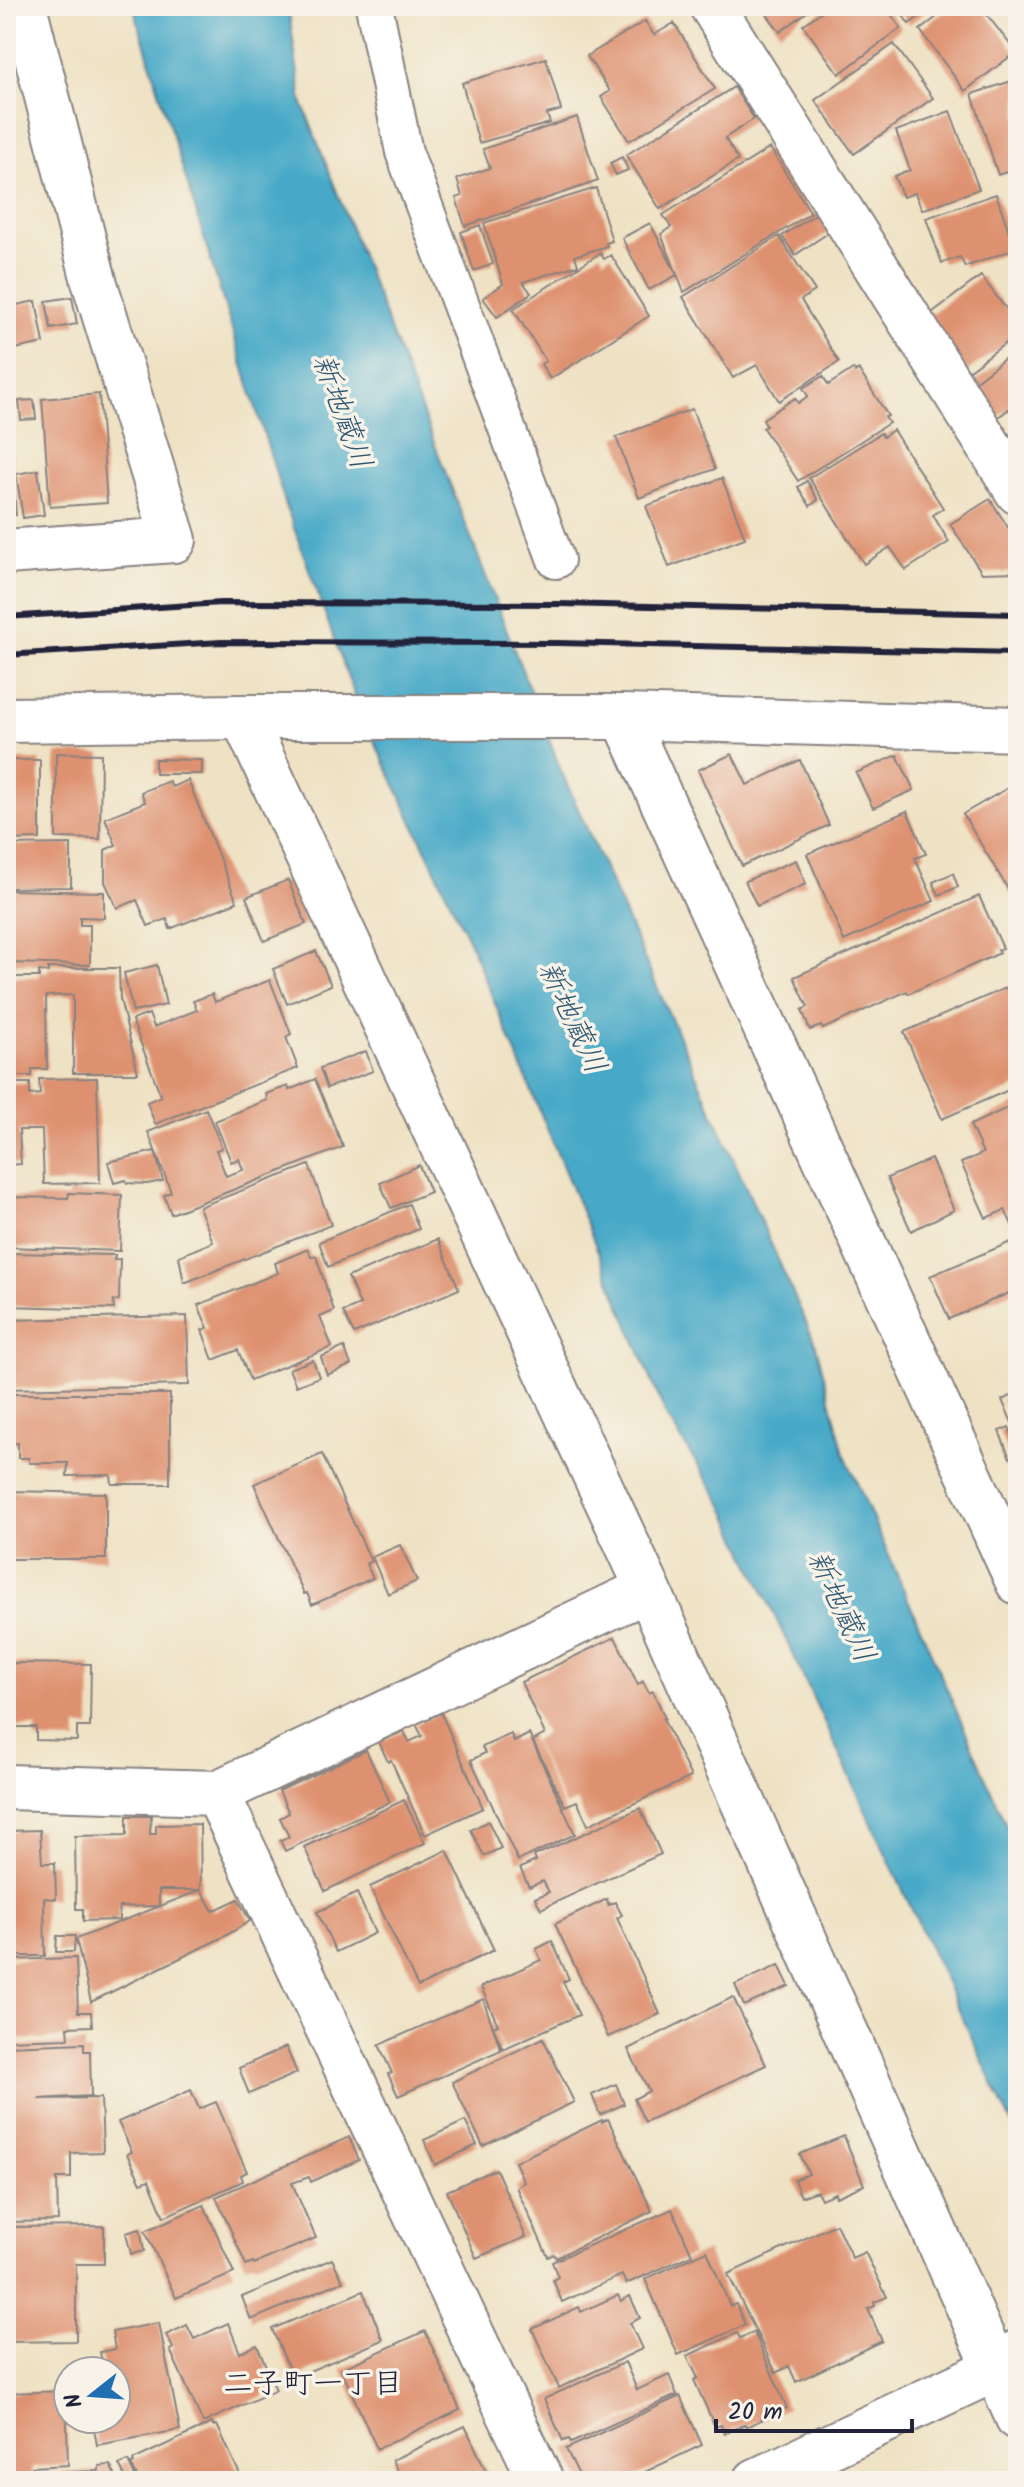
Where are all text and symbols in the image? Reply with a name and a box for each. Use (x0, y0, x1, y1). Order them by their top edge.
water label: 新地蔵川 (298, 347, 384, 477)
water label: 新地蔵川 (524, 953, 618, 1083)
water label: 新地蔵川 (793, 1542, 887, 1672)
north arrow (52, 2355, 132, 2435)
district label: 二子町一丁目 (223, 2361, 403, 2409)
scale bar (716, 2383, 912, 2433)
text: N (56, 2388, 94, 2412)
text: 20 m (728, 2393, 783, 2432)

